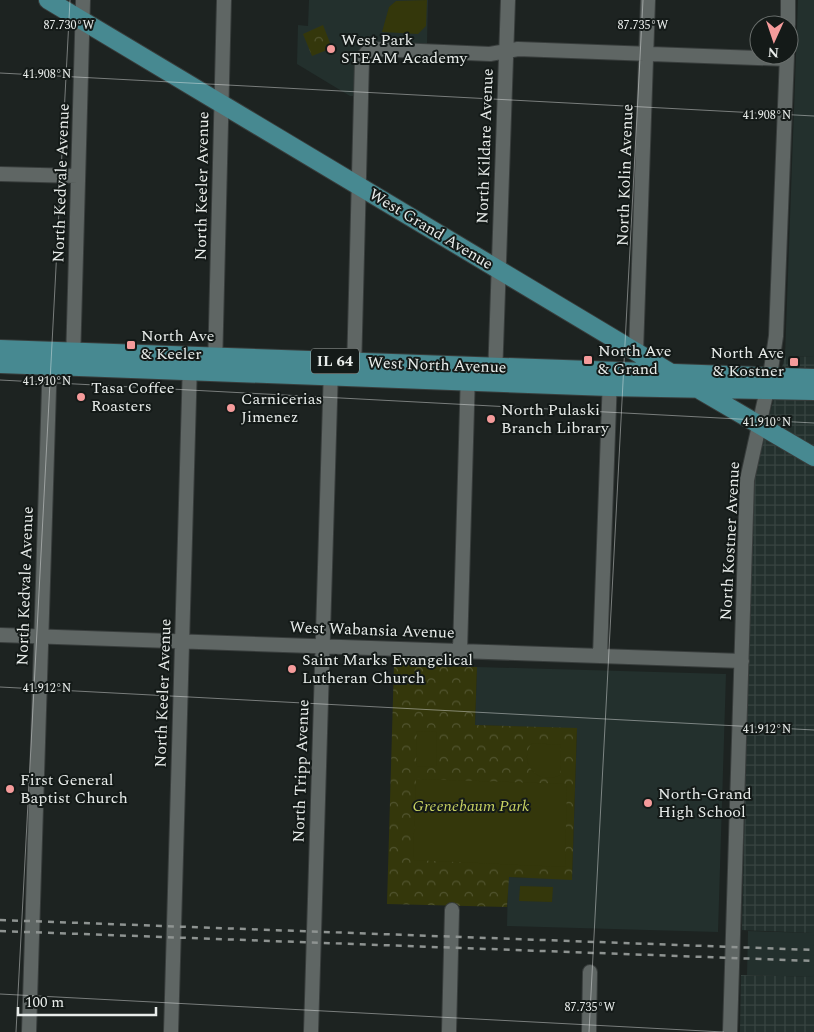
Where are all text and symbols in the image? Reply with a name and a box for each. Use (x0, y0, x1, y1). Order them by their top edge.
north arrow (749, 15, 799, 65)
text: 87.730°W (44, 16, 95, 35)
text: 87.735°W (618, 16, 669, 35)
place label: West Park STEAM Academy (341, 28, 469, 70)
text: N (767, 42, 780, 63)
marker: West Park STEAM Academy (325, 43, 337, 55)
text: 41.908°N (23, 65, 71, 84)
street label: North Kildare Avenue (470, 68, 500, 224)
street label: North Kedvale Avenue (46, 103, 76, 263)
street label: North Kolin Avenue (611, 103, 639, 247)
text: 41.908°N (743, 106, 791, 125)
street label: North Keeler Avenue (189, 111, 215, 261)
street label: West Grand Avenue (364, 182, 498, 276)
place label: North Ave & Keeler (141, 324, 215, 366)
marker: North Ave & Keeler (125, 339, 137, 351)
place label: North Ave & Grand (598, 339, 672, 381)
place label: North Ave & Kostner (710, 341, 784, 383)
road number: IL 64 (311, 348, 359, 374)
street label: West North Avenue (367, 351, 507, 379)
marker: North Ave & Grand (582, 354, 594, 366)
marker: North Ave & Kostner (788, 356, 800, 368)
text: 41.910°N (23, 372, 71, 391)
place label: Tasa Coffee Roasters (91, 376, 174, 418)
place label: Carnicerias Jimenez (241, 387, 323, 429)
marker: Tasa Coffee Roasters (75, 391, 87, 403)
place label: North Pulaski Branch Library (501, 398, 610, 440)
marker: Carnicerias Jimenez (225, 402, 237, 414)
marker: North Pulaski Branch Library (485, 413, 497, 425)
text: 41.910°N (743, 413, 791, 432)
street label: North Kostner Avenue (714, 461, 746, 621)
street label: North Kedvale Avenue (10, 506, 40, 666)
street label: West Wabansia Avenue (289, 615, 455, 645)
street label: North Keeler Avenue (148, 618, 178, 768)
place label: Saint Marks Evangelical Lutheran Church (302, 648, 473, 690)
marker: Saint Marks Evangelical Lutheran Church (286, 663, 298, 675)
text: 41.912°N (23, 679, 71, 698)
street label: North Tripp Avenue (287, 699, 315, 843)
text: 41.912°N (743, 720, 791, 739)
place label: First General Baptist Church (20, 768, 128, 810)
place label: North-Grand High School (658, 782, 752, 824)
marker: First General Baptist Church (4, 783, 16, 795)
park label: Greenebaum Park (412, 794, 530, 818)
marker: North-Grand High School (642, 797, 654, 809)
scale bar (18, 984, 155, 1016)
text: 100 m (25, 991, 64, 1014)
text: 87.735°W (565, 998, 616, 1017)

